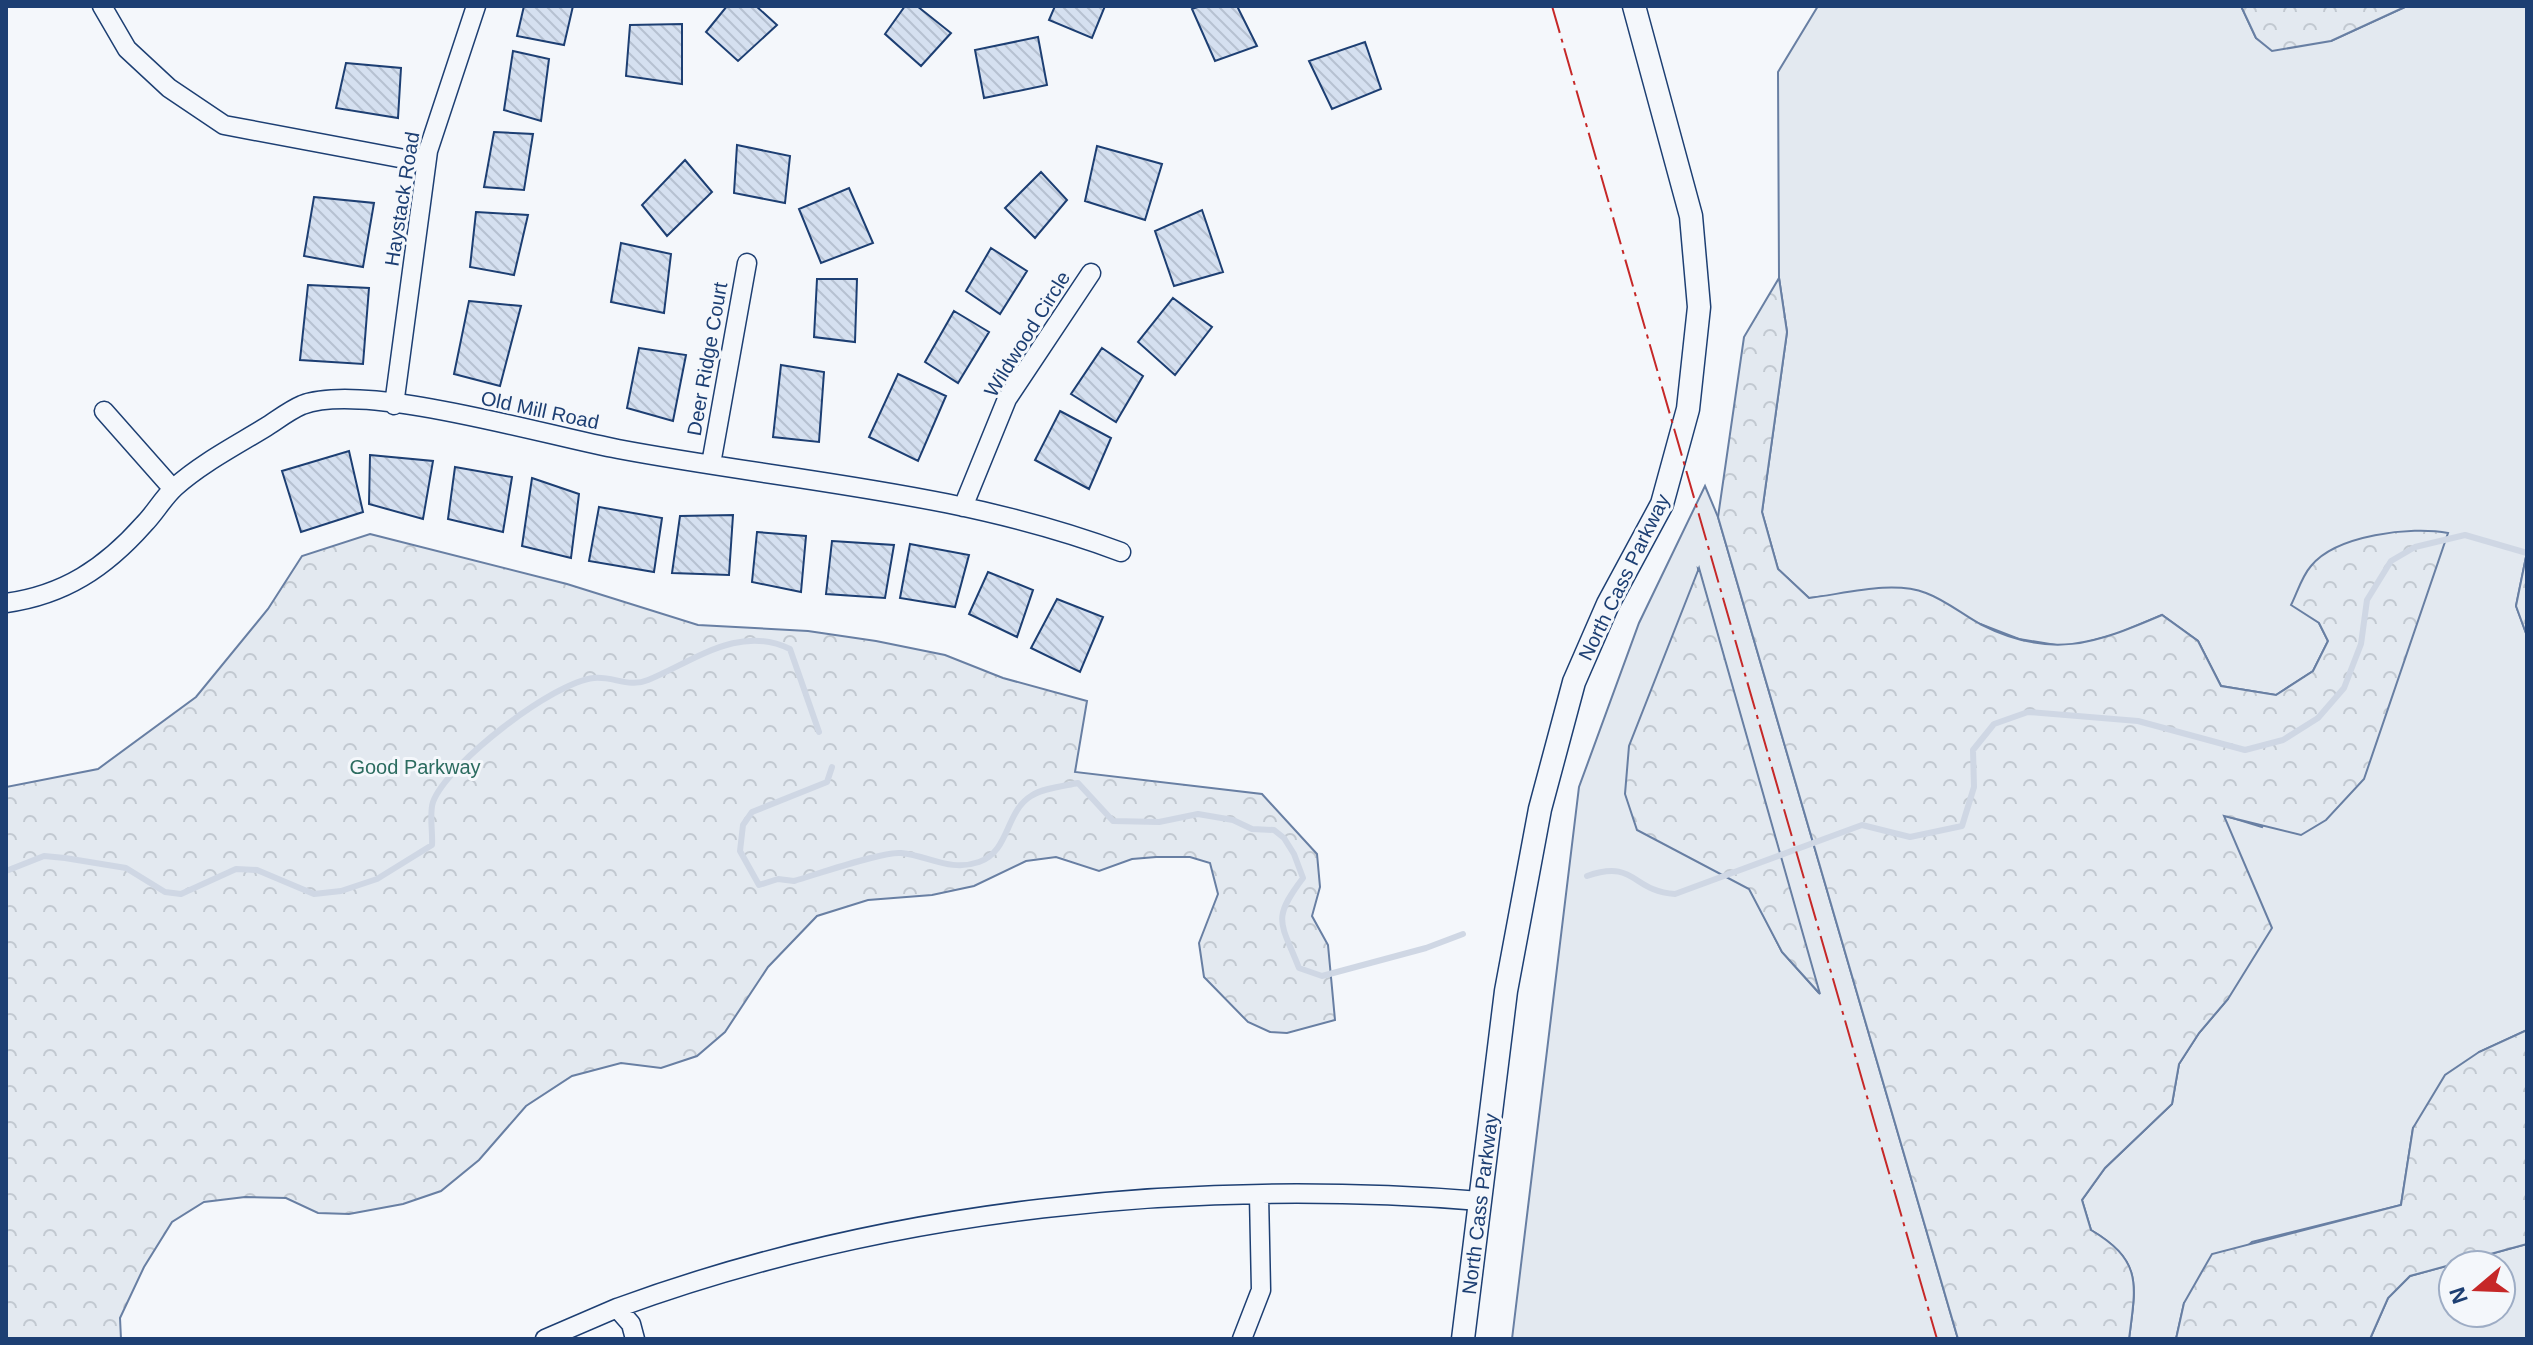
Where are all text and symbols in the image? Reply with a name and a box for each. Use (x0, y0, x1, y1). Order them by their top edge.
street label: Haystack Road (381, 130, 423, 268)
street label: Wildwood Circle (980, 267, 1074, 401)
street label: Deer Ridge Court (683, 280, 731, 438)
street label: Old Mill Road (479, 387, 601, 433)
street label: North Cass Parkway (1574, 490, 1674, 664)
park label: Good Parkway (349, 756, 481, 778)
street label: North Cass Parkway (1458, 1112, 1502, 1296)
north arrow (2437, 1249, 2517, 1329)
text: N (2444, 1284, 2473, 1307)

